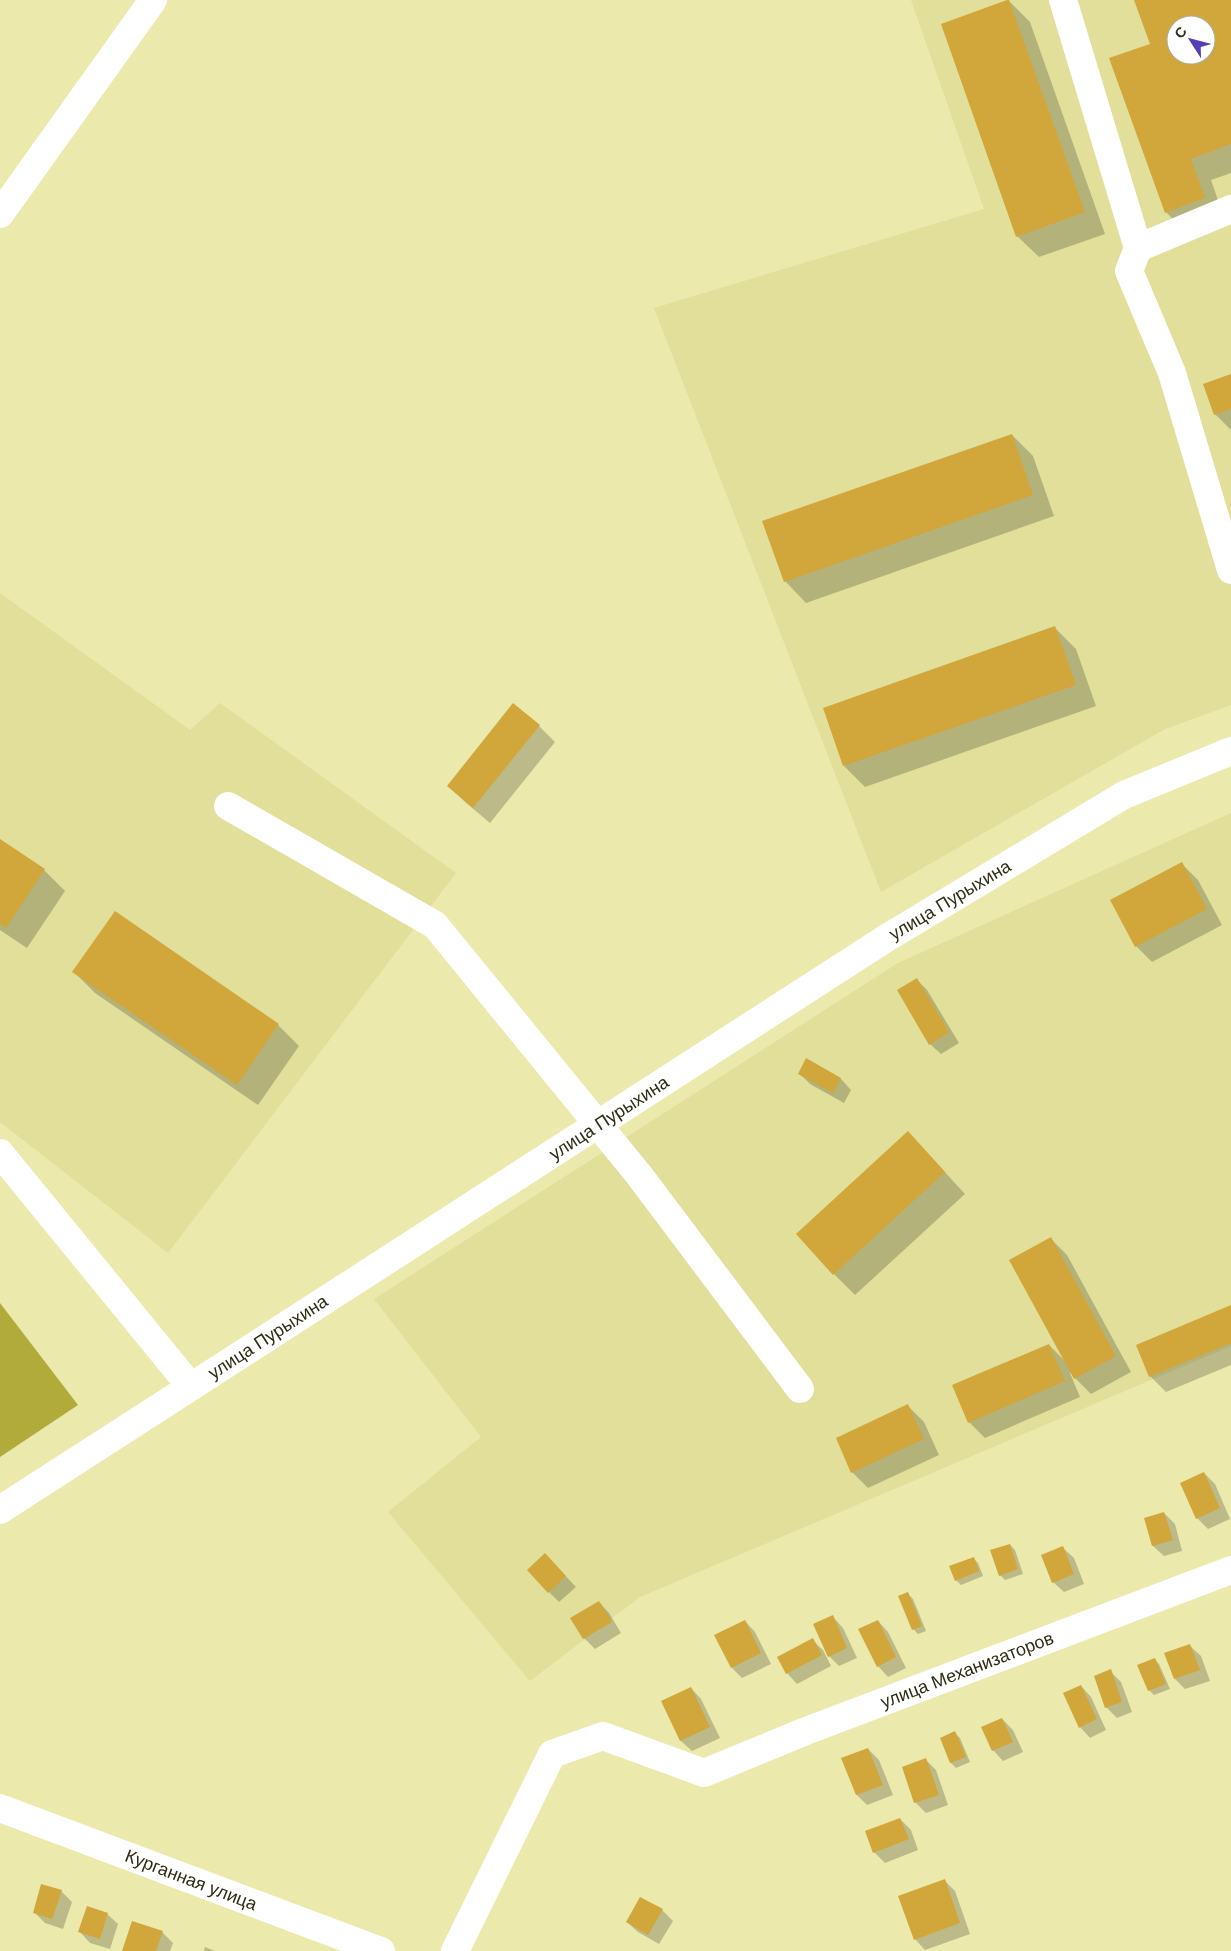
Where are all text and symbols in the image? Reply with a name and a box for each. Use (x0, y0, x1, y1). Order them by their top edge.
north arrow (1166, 15, 1216, 65)
text: С (1171, 24, 1190, 41)
street label: улица Пурыхина (886, 855, 1015, 944)
street label: улица Пурыхина (546, 1071, 673, 1164)
street label: улица Пурыхина (205, 1290, 332, 1383)
street label: улица Механизаторов (878, 1628, 1056, 1712)
street label: Курганная улица (122, 1846, 261, 1915)

